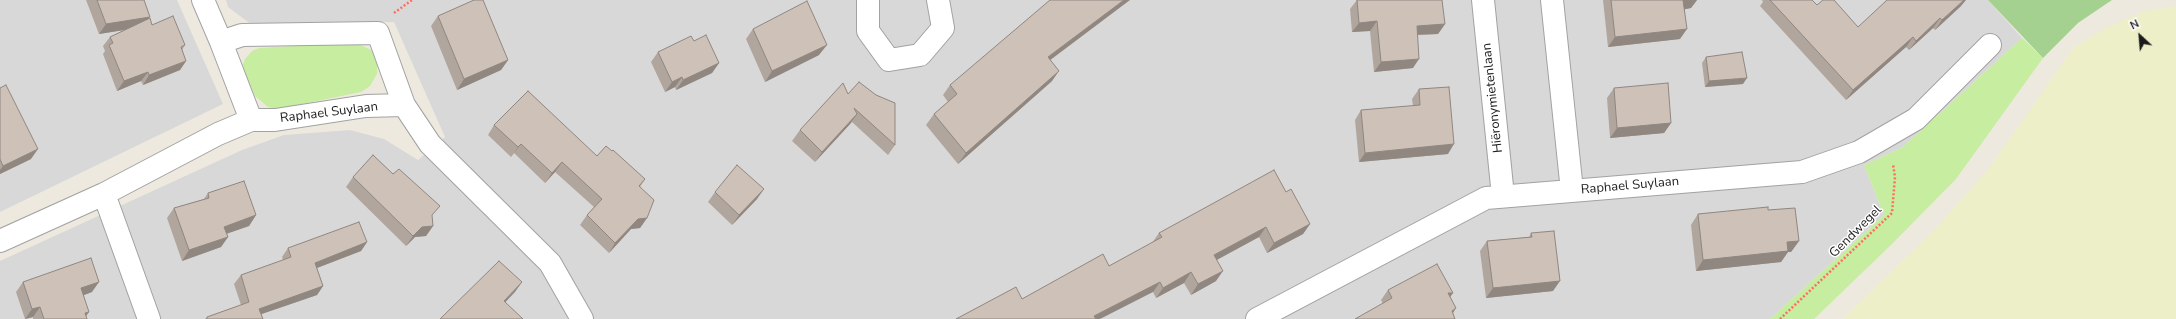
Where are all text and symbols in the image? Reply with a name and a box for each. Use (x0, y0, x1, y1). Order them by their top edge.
north arrow (2120, 16, 2160, 56)
text: N (2128, 16, 2142, 33)
street label: Hiëronymietenlaan (1479, 42, 1507, 154)
street label: Raphael Suylaan (279, 99, 379, 127)
street label: Raphael Suylaan (1580, 174, 1680, 198)
street label: Gendwegel (1827, 203, 1885, 261)

